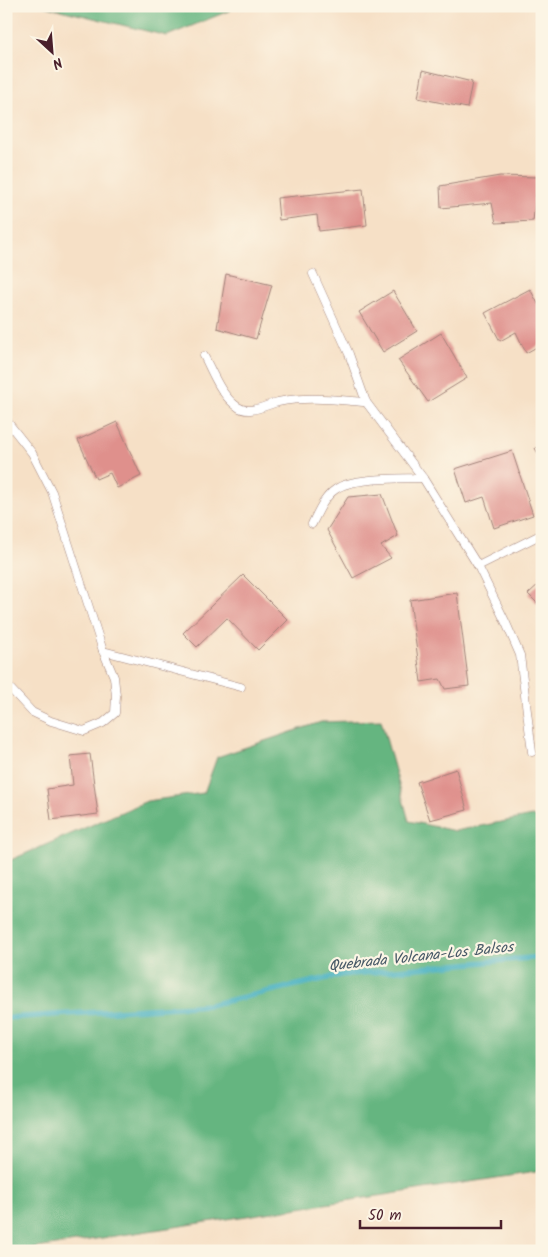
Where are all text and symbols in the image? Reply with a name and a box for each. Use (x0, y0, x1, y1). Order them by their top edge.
north arrow (28, 28, 78, 78)
text: N (48, 51, 66, 75)
water label: Quebrada Volcana-Los Balsos (328, 935, 516, 979)
scale bar (360, 1197, 502, 1229)
text: 50 m (368, 1204, 402, 1228)

